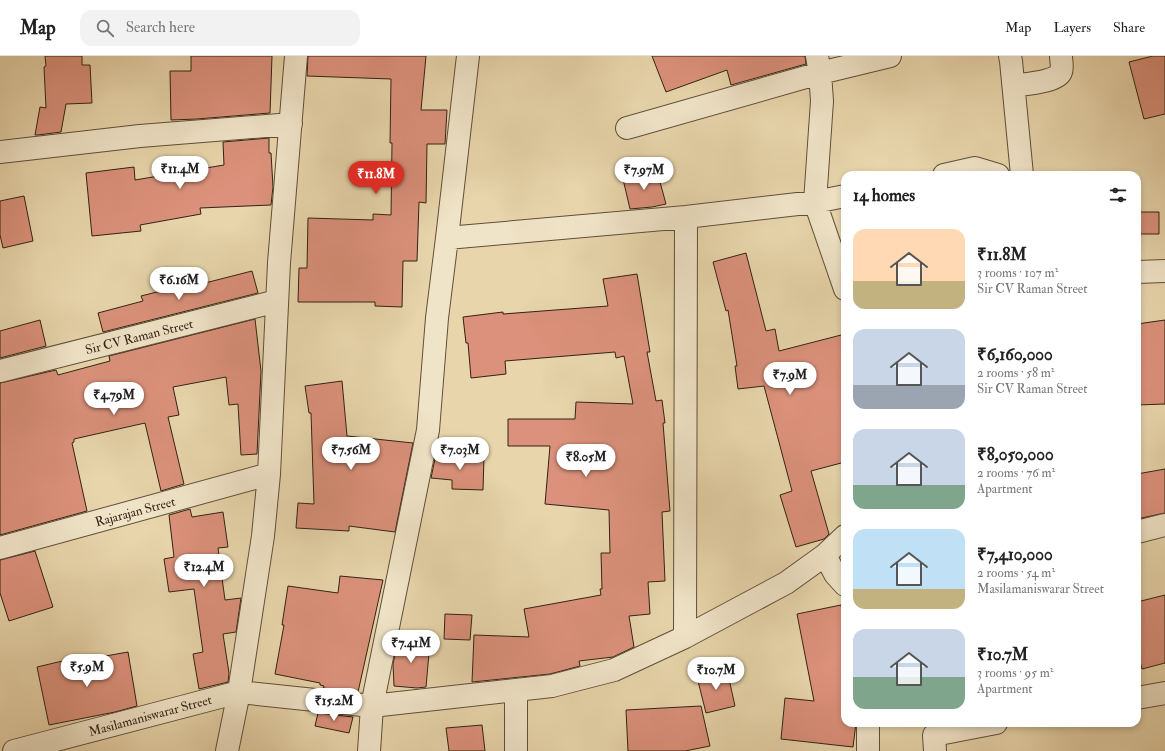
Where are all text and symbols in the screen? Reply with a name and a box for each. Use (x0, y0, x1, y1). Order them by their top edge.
search box (80, 10, 360, 46)
text: Map (20, 16, 56, 40)
icon: search (94, 17, 116, 39)
text: Search here (126, 18, 195, 37)
text: Map (1005, 19, 1031, 36)
text: Layers (1053, 19, 1091, 36)
text: Share (1113, 19, 1145, 36)
pin: ₹11.4M (147, 156, 213, 190)
pin: ₹7.97M (611, 157, 677, 191)
text: ₹11.4M (160, 161, 200, 177)
pin: ₹11.8M (343, 161, 409, 195)
text: ₹7.97M (624, 162, 664, 178)
text: ₹11.8M (357, 166, 395, 182)
icon: filters (1107, 184, 1129, 206)
text: 14 homes (853, 185, 915, 206)
text: ₹11.8M (977, 244, 1027, 265)
icon: home (885, 245, 933, 293)
text: 3 rooms · 107 m² (977, 265, 1058, 281)
pin: ₹6.16M (146, 267, 212, 301)
text: ₹6.16M (159, 272, 199, 288)
text: Sir CV Raman Street (977, 281, 1087, 297)
street label: Sir CV Raman Street (84, 316, 195, 358)
text: ₹6,160,000 (977, 344, 1053, 365)
icon: home (885, 345, 933, 393)
pin: ₹7.9M (762, 362, 818, 396)
text: 2 rooms · 58 m² (977, 365, 1055, 381)
text: ₹7.9M (773, 367, 807, 383)
text: Sir CV Raman Street (977, 381, 1087, 397)
pin: ₹4.79M (81, 382, 147, 416)
text: ₹4.79M (93, 387, 135, 403)
pin: ₹7.56M (318, 437, 384, 471)
pin: ₹7.03M (427, 437, 493, 471)
text: ₹7.56M (331, 442, 371, 458)
text: ₹7.03M (440, 442, 480, 458)
pin: ₹8.05M (553, 444, 619, 478)
text: ₹8,050,000 (977, 444, 1054, 465)
icon: home (885, 445, 933, 493)
text: ₹8.05M (565, 449, 607, 465)
text: 2 rooms · 76 m² (977, 465, 1055, 481)
text: Apartment (977, 481, 1033, 497)
street label: Rajarajan Street (93, 494, 177, 530)
text: ₹7,410,000 (977, 544, 1053, 565)
icon: home (885, 545, 933, 593)
pin: ₹12.4M (171, 554, 237, 588)
text: ₹12.4M (184, 559, 224, 575)
text: 2 rooms · 54 m² (977, 565, 1055, 581)
text: Masilamaniswarar Street (977, 581, 1104, 597)
pin: ₹7.41M (378, 630, 444, 664)
text: ₹7.41M (391, 635, 431, 651)
text: ₹10.7M (977, 644, 1028, 665)
icon: home (885, 645, 933, 693)
pin: ₹5.9M (59, 654, 115, 688)
pin: ₹10.7M (683, 657, 749, 691)
text: ₹5.9M (70, 659, 104, 675)
text: ₹10.7M (696, 662, 736, 678)
text: 3 rooms · 95 m² (977, 665, 1053, 681)
text: Apartment (977, 681, 1033, 697)
pin: ₹15.2M (301, 688, 367, 722)
street label: Masilamaniswarar Street (87, 692, 214, 740)
text: ₹15.2M (314, 693, 354, 709)

